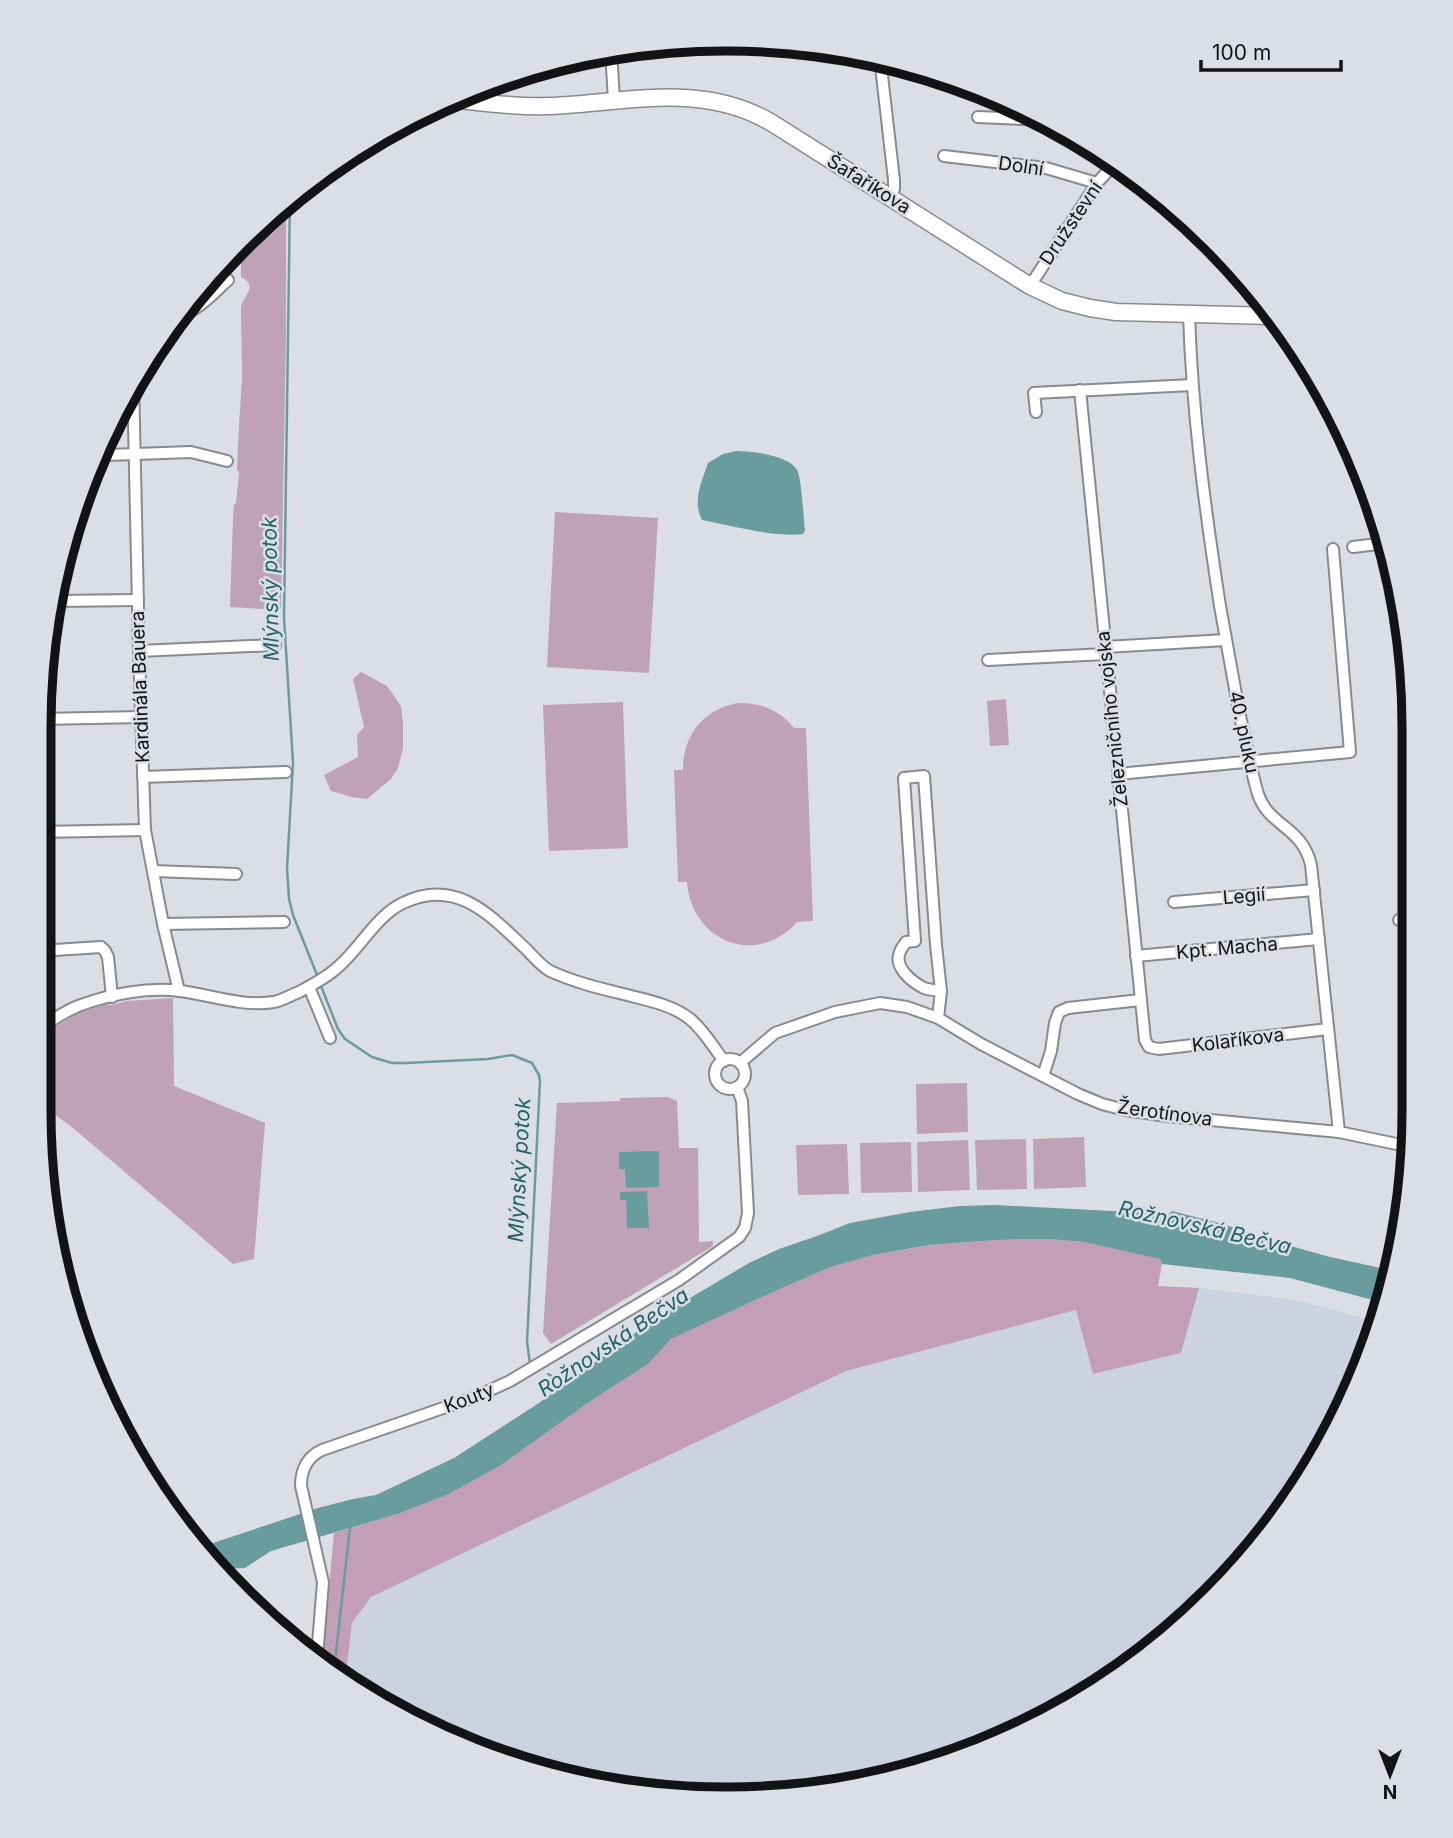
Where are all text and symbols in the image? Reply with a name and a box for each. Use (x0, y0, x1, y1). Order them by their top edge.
scale bar (1201, 28, 1341, 72)
text: 100 m (1212, 40, 1271, 65)
street label: Šafaříkova (823, 149, 915, 219)
street label: Dolní (997, 151, 1046, 181)
street label: Družstevní (1035, 177, 1108, 269)
water label: Mlýnský potok (256, 516, 284, 662)
street label: Kardinála Bauera (126, 611, 154, 763)
street label: Železničního vojska (1091, 630, 1133, 808)
street label: 40. pluku (1224, 689, 1264, 775)
street label: Legií (1222, 883, 1267, 909)
street label: Kpt. Macha (1175, 932, 1279, 964)
street label: Kolaříkova (1190, 1023, 1286, 1057)
street label: Žerotínova (1116, 1095, 1214, 1131)
water label: Mlýnský potok (503, 1096, 535, 1243)
water label: Rožnovská Bečva (1116, 1195, 1294, 1259)
water label: Rožnovská Bečva (533, 1282, 693, 1402)
street label: Kouty (441, 1378, 498, 1418)
north arrow (1355, 1740, 1425, 1810)
text: N (1383, 1780, 1397, 1803)

